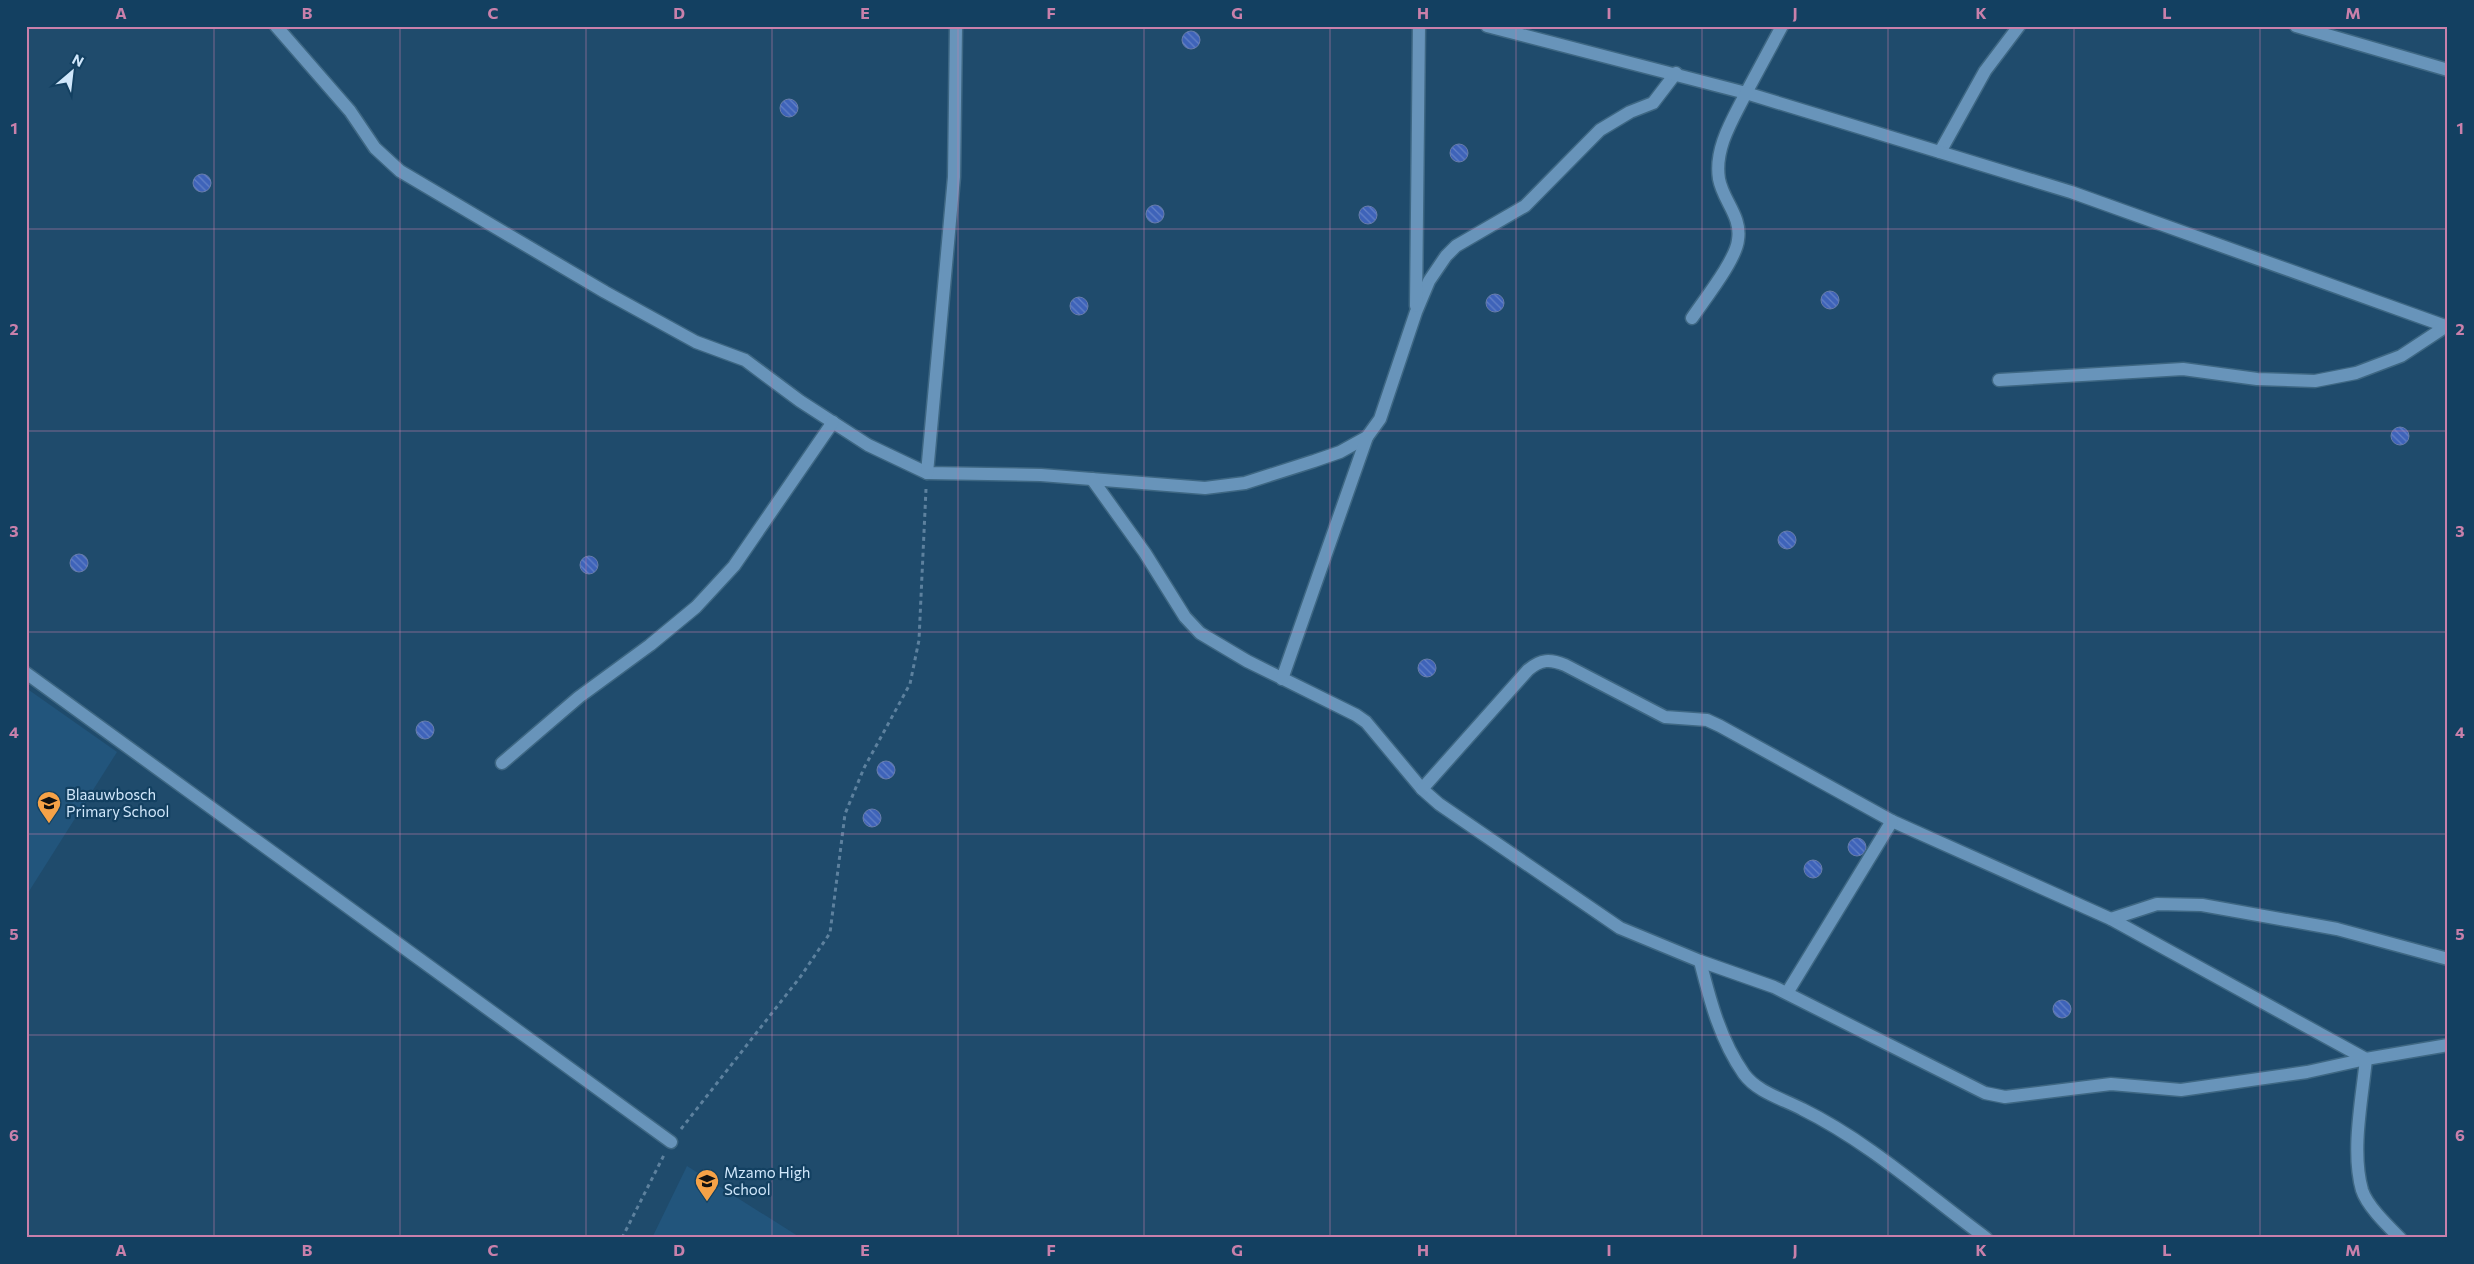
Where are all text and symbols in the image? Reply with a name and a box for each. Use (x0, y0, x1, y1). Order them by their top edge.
text: A (115, 3, 127, 22)
text: B (302, 3, 313, 22)
text: C (488, 3, 499, 22)
text: D (673, 3, 685, 22)
text: E (860, 3, 870, 22)
text: F (1046, 3, 1056, 22)
text: G (1231, 3, 1243, 22)
text: H (1417, 3, 1429, 22)
text: I (1606, 3, 1612, 22)
text: J (1792, 3, 1798, 22)
text: K (1975, 3, 1987, 22)
text: L (2162, 3, 2172, 22)
text: M (2345, 3, 2361, 22)
north arrow (48, 48, 98, 98)
text: N (70, 50, 87, 70)
text: 1 (10, 118, 18, 137)
text: 1 (2456, 118, 2464, 137)
text: 2 (9, 319, 19, 338)
text: 2 (2455, 319, 2465, 338)
text: 3 (9, 521, 19, 540)
text: 3 (2455, 521, 2465, 540)
text: 4 (9, 722, 19, 741)
text: 4 (2455, 722, 2465, 741)
place label: Blaauwbosch Primary School (66, 785, 169, 820)
school or university icon: Blaauwbosch Primary School (36, 790, 62, 824)
text: 5 (9, 924, 19, 943)
text: 5 (2455, 924, 2465, 943)
text: 6 (9, 1125, 19, 1144)
text: 6 (2455, 1125, 2465, 1144)
place label: Mzamo High School (724, 1163, 810, 1198)
school or university icon: Mzamo High School (694, 1168, 720, 1202)
text: A (115, 1240, 127, 1259)
text: B (302, 1240, 313, 1259)
text: C (488, 1240, 499, 1259)
text: D (673, 1240, 685, 1259)
text: E (860, 1240, 870, 1259)
text: F (1046, 1240, 1056, 1259)
text: G (1231, 1240, 1243, 1259)
text: H (1417, 1240, 1429, 1259)
text: I (1606, 1240, 1612, 1259)
text: J (1792, 1240, 1798, 1259)
text: K (1975, 1240, 1987, 1259)
text: L (2162, 1240, 2172, 1259)
text: M (2345, 1240, 2361, 1259)

